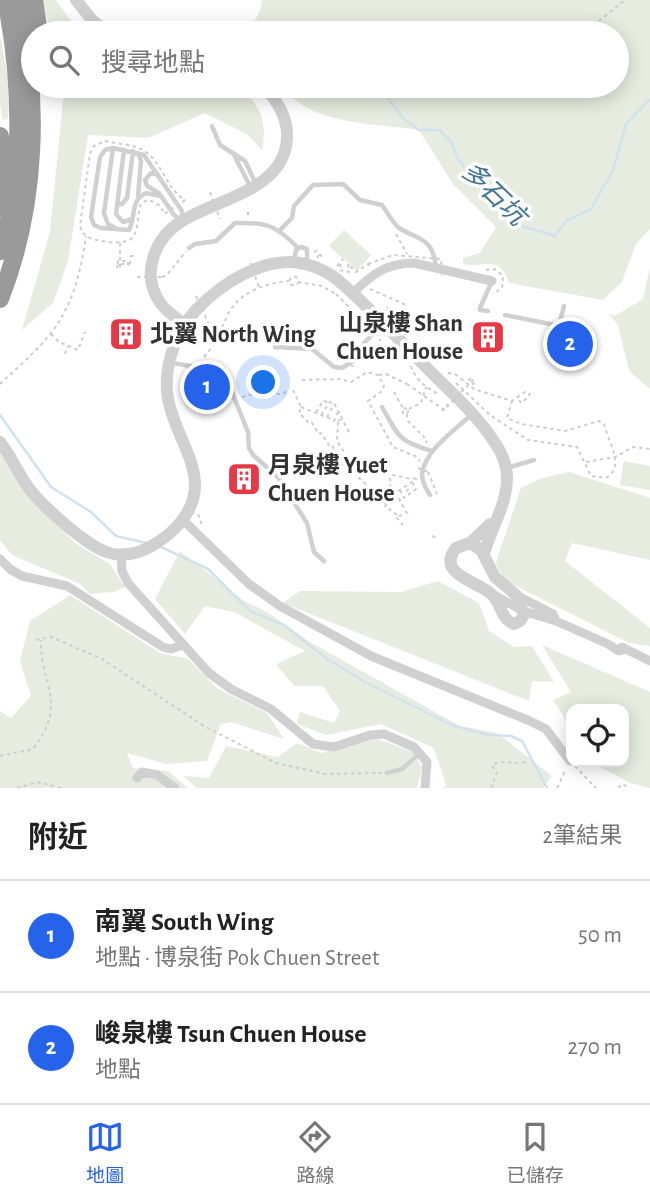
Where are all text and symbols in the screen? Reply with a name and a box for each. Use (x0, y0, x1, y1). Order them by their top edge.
search box (21, 21, 629, 98)
icon: search (45, 41, 83, 79)
text: 搜尋地點 (101, 50, 205, 76)
water label: 多石坑 (456, 156, 535, 233)
place label: 山泉樓 Shan Chuen House (336, 310, 463, 364)
building icon: 北翼 North Wing (107, 315, 145, 353)
building icon: 山泉樓 Shan Chuen House (469, 318, 507, 356)
pin: 2 (547, 318, 593, 370)
place label: 北翼 North Wing (150, 321, 316, 347)
pin: 1 (184, 361, 230, 413)
your location (246, 365, 280, 399)
place label: 月泉樓 Yuet Chuen House (268, 452, 395, 506)
building icon: 月泉樓 Yuet Chuen House (225, 460, 263, 498)
map controls (566, 704, 629, 767)
button: locate (566, 704, 629, 767)
text: 附近 (28, 823, 88, 853)
text: 2筆結果 (543, 825, 622, 848)
text: 南翼 South Wing (95, 909, 273, 935)
text: 1 (47, 924, 55, 947)
text: 50 m (578, 924, 622, 947)
text: 地點 · 博泉街 Pok Chuen Street (95, 947, 379, 970)
text: 峻泉樓 Tsun Chuen House (95, 1021, 367, 1047)
text: 2 (46, 1036, 56, 1059)
text: 270 m (568, 1036, 622, 1059)
text: 地點 (95, 1059, 141, 1082)
tab: 地圖 (86, 1118, 124, 1188)
tab: 路線 (296, 1118, 335, 1188)
tab: 已儲存 (507, 1118, 564, 1188)

